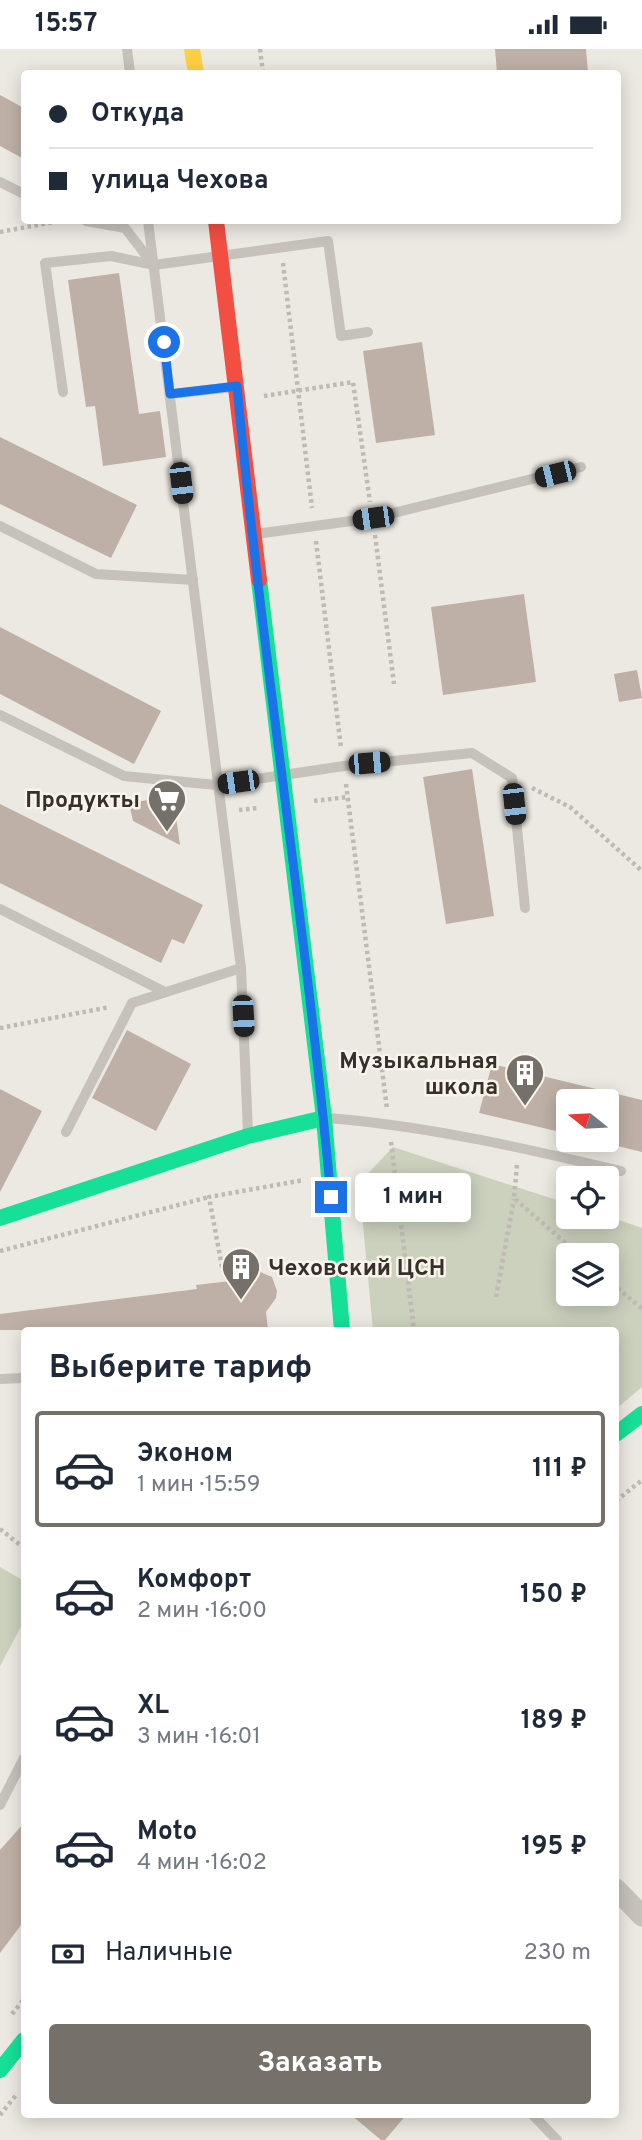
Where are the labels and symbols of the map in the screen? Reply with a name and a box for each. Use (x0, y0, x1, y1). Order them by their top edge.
route start (148, 326, 180, 358)
car (533, 459, 578, 489)
car (169, 461, 194, 505)
car (351, 505, 396, 531)
car (348, 751, 391, 775)
car (216, 769, 261, 795)
supermarket icon: Продукты (146, 778, 188, 833)
car (502, 782, 527, 826)
place label: Продукты (25, 787, 140, 816)
car (232, 994, 255, 1038)
place label: Музыкальная школа (339, 1048, 498, 1103)
building icon: Музыкальная школа (504, 1052, 546, 1107)
north arrow (556, 1089, 620, 1151)
callout: 1 мин (356, 1173, 471, 1221)
route end (315, 1181, 347, 1213)
building icon: Чеховский ЦСН (220, 1246, 262, 1301)
place label: Чеховский ЦСН (268, 1255, 445, 1284)

